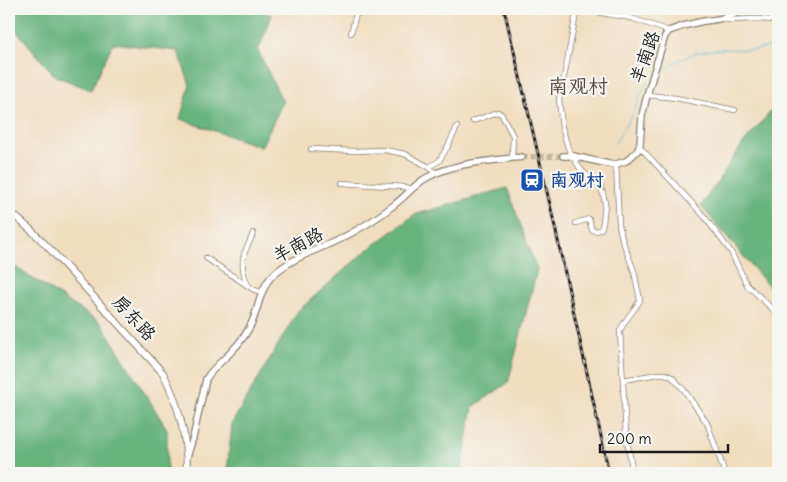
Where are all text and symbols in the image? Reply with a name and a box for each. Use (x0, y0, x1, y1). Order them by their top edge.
street label: 羊南路 (624, 28, 665, 86)
district label: 南观村 (548, 73, 608, 98)
station icon: 南观村 (519, 167, 545, 193)
place label: 南观村 (550, 168, 604, 191)
street label: 羊南路 (269, 222, 327, 267)
street label: 房东路 (108, 290, 161, 345)
scale bar (600, 422, 727, 454)
text: 200 m (607, 429, 652, 448)

